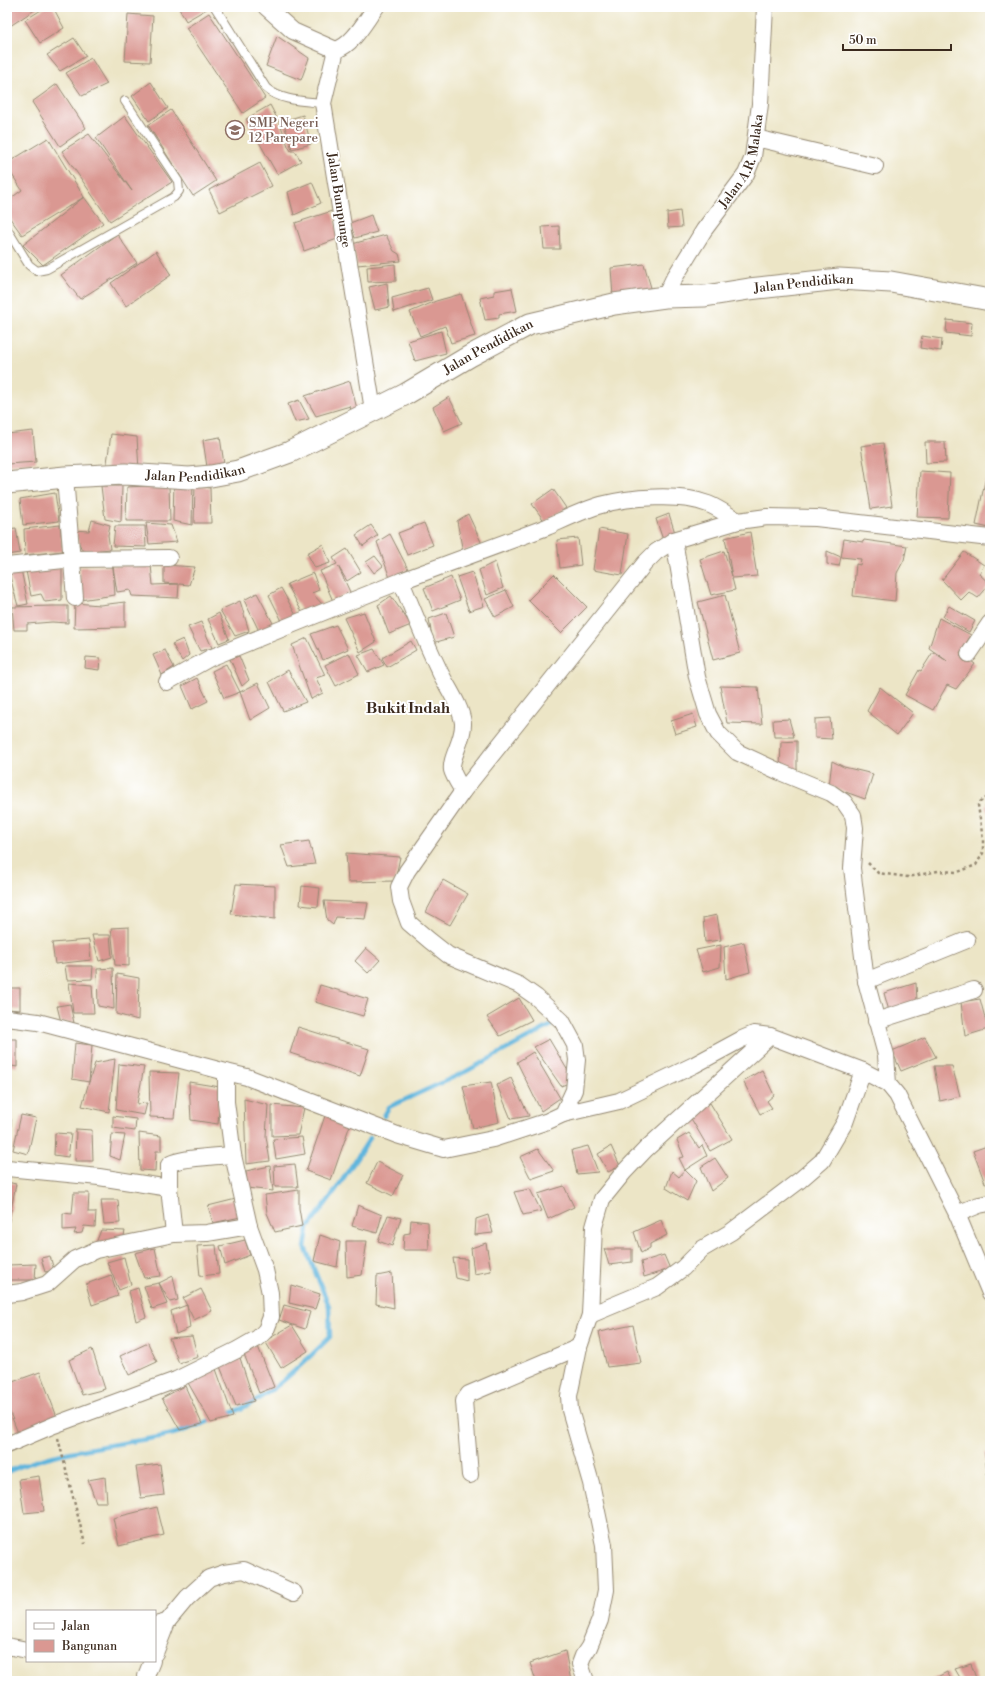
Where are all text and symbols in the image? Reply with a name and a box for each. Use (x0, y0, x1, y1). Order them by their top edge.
scale bar (843, 26, 951, 52)
text: 50 m (849, 33, 877, 48)
street label: Jalan A.R. Malaka (715, 113, 767, 212)
place label: SMP Negeri 12 Parepare (249, 115, 319, 146)
school or university icon: SMP Negeri 12 Parepare (224, 119, 246, 141)
street label: Jalan Bumpunge (323, 150, 355, 249)
street label: Jalan Pendidikan (752, 271, 854, 297)
street label: Jalan Pendidikan (440, 316, 536, 379)
street label: Jalan Pendidikan (144, 461, 248, 486)
district label: Bukit Indah (366, 699, 451, 718)
legend (26, 1610, 156, 1662)
text: Jalan (61, 1619, 90, 1634)
text: Bangunan (61, 1639, 117, 1654)

